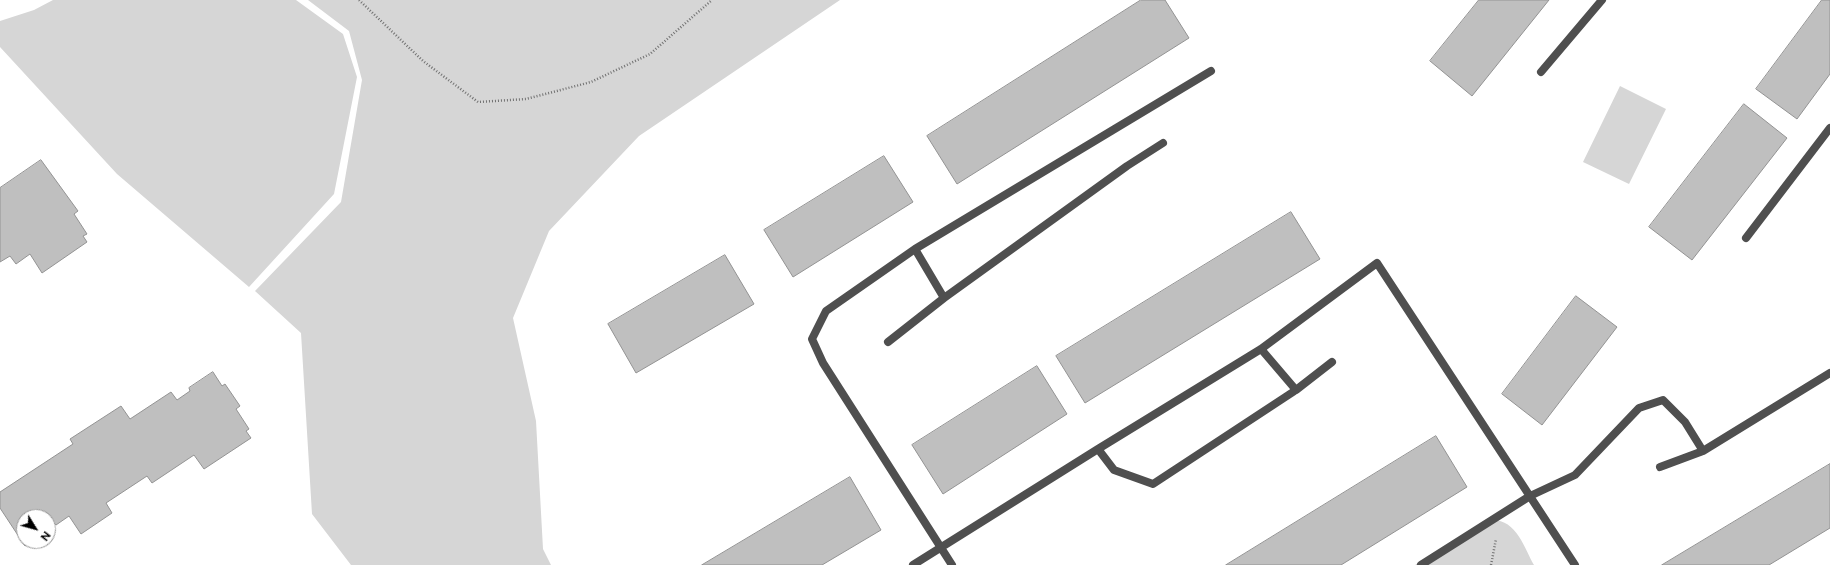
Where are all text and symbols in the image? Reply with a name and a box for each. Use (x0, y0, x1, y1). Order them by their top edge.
north arrow (16, 509, 56, 549)
text: N (37, 529, 53, 543)

